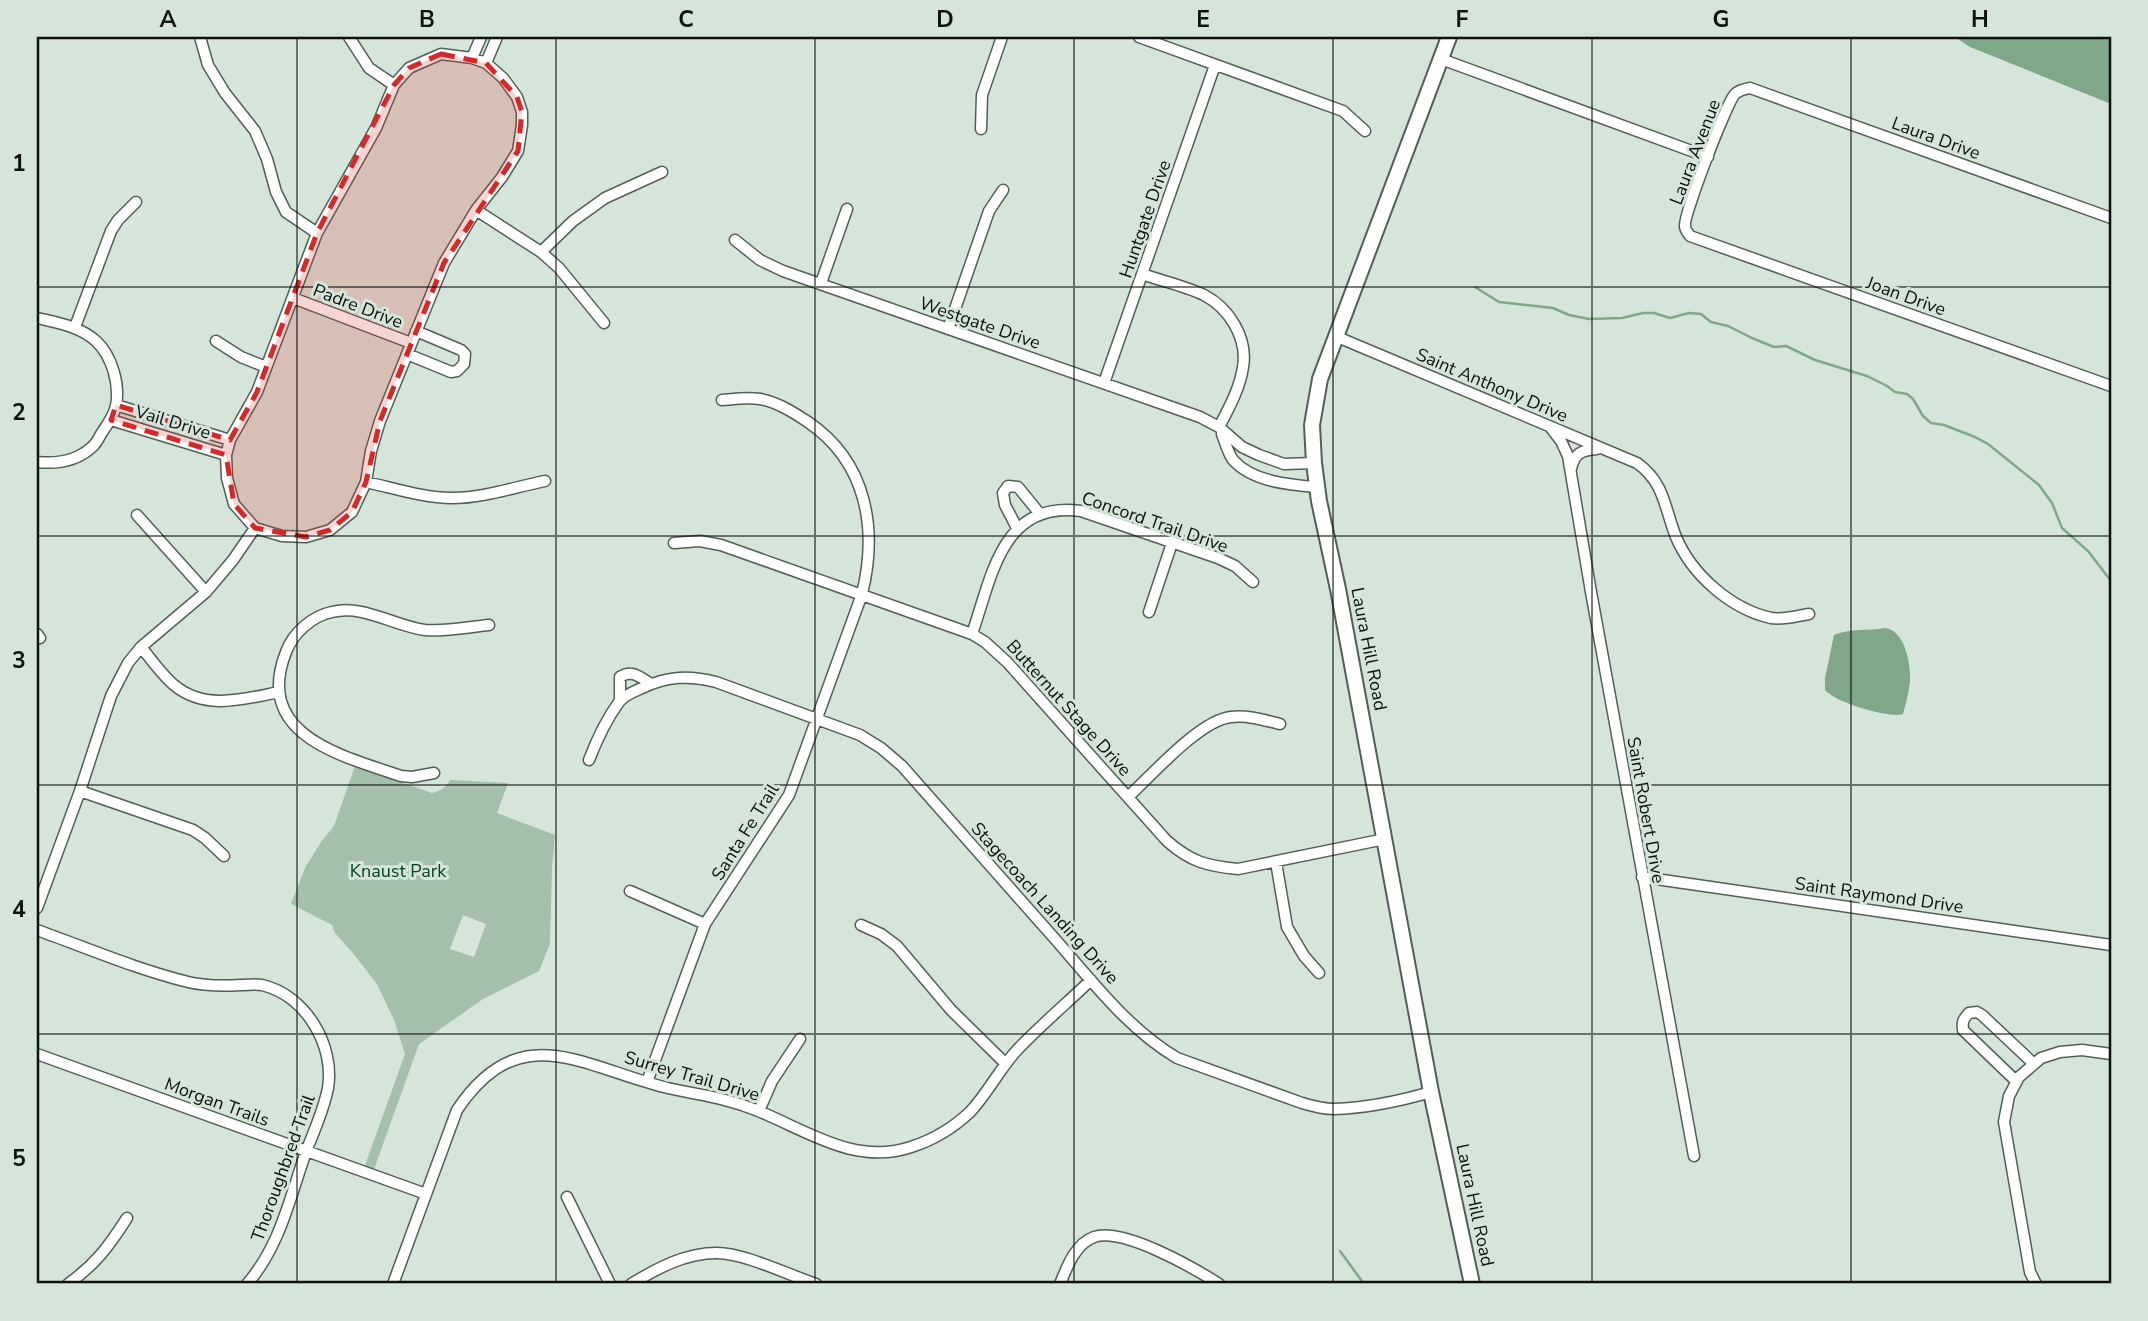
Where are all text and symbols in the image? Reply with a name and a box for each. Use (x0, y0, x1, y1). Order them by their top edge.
text: A (159, 4, 177, 35)
text: B (419, 4, 435, 35)
text: C (678, 4, 694, 35)
text: D (936, 4, 954, 35)
text: E (1196, 4, 1210, 35)
text: F (1456, 4, 1469, 35)
text: G (1713, 4, 1729, 35)
text: H (1971, 4, 1989, 35)
street label: Laura Avenue (1664, 96, 1726, 208)
street label: Laura Drive (1888, 111, 1984, 165)
text: 1 (12, 148, 26, 179)
street label: Huntgate Drive (1114, 157, 1176, 281)
street label: Joan Drive (1862, 270, 1949, 321)
street label: Padre Drive (310, 278, 406, 334)
street label: Westgate Drive (916, 291, 1044, 355)
street label: Saint Anthony Drive (1413, 342, 1571, 428)
text: 2 (12, 397, 26, 428)
street label: Vail Drive (131, 399, 214, 445)
street label: Concord Trail Drive (1079, 486, 1231, 558)
street label: Laura Hill Road (1345, 585, 1393, 713)
street label: Butternut Stage Drive (1001, 635, 1137, 781)
text: 3 (12, 645, 26, 676)
street label: Saint Robert Drive (1621, 735, 1671, 885)
street label: Santa Fe Trail (706, 778, 785, 885)
street label: Stagecoach Landing Drive (966, 817, 1124, 989)
park label: Knaust Park (350, 859, 447, 883)
street label: Saint Raymond Drive (1793, 871, 1965, 919)
text: 4 (12, 894, 26, 925)
street label: Surrey Trail Drive (622, 1045, 762, 1107)
street label: Morgan Trails (161, 1072, 273, 1132)
street label: Thoroughbred Trail (245, 1091, 321, 1245)
street label: Laura Hill Road (1450, 1141, 1500, 1269)
text: 5 (12, 1143, 26, 1174)

